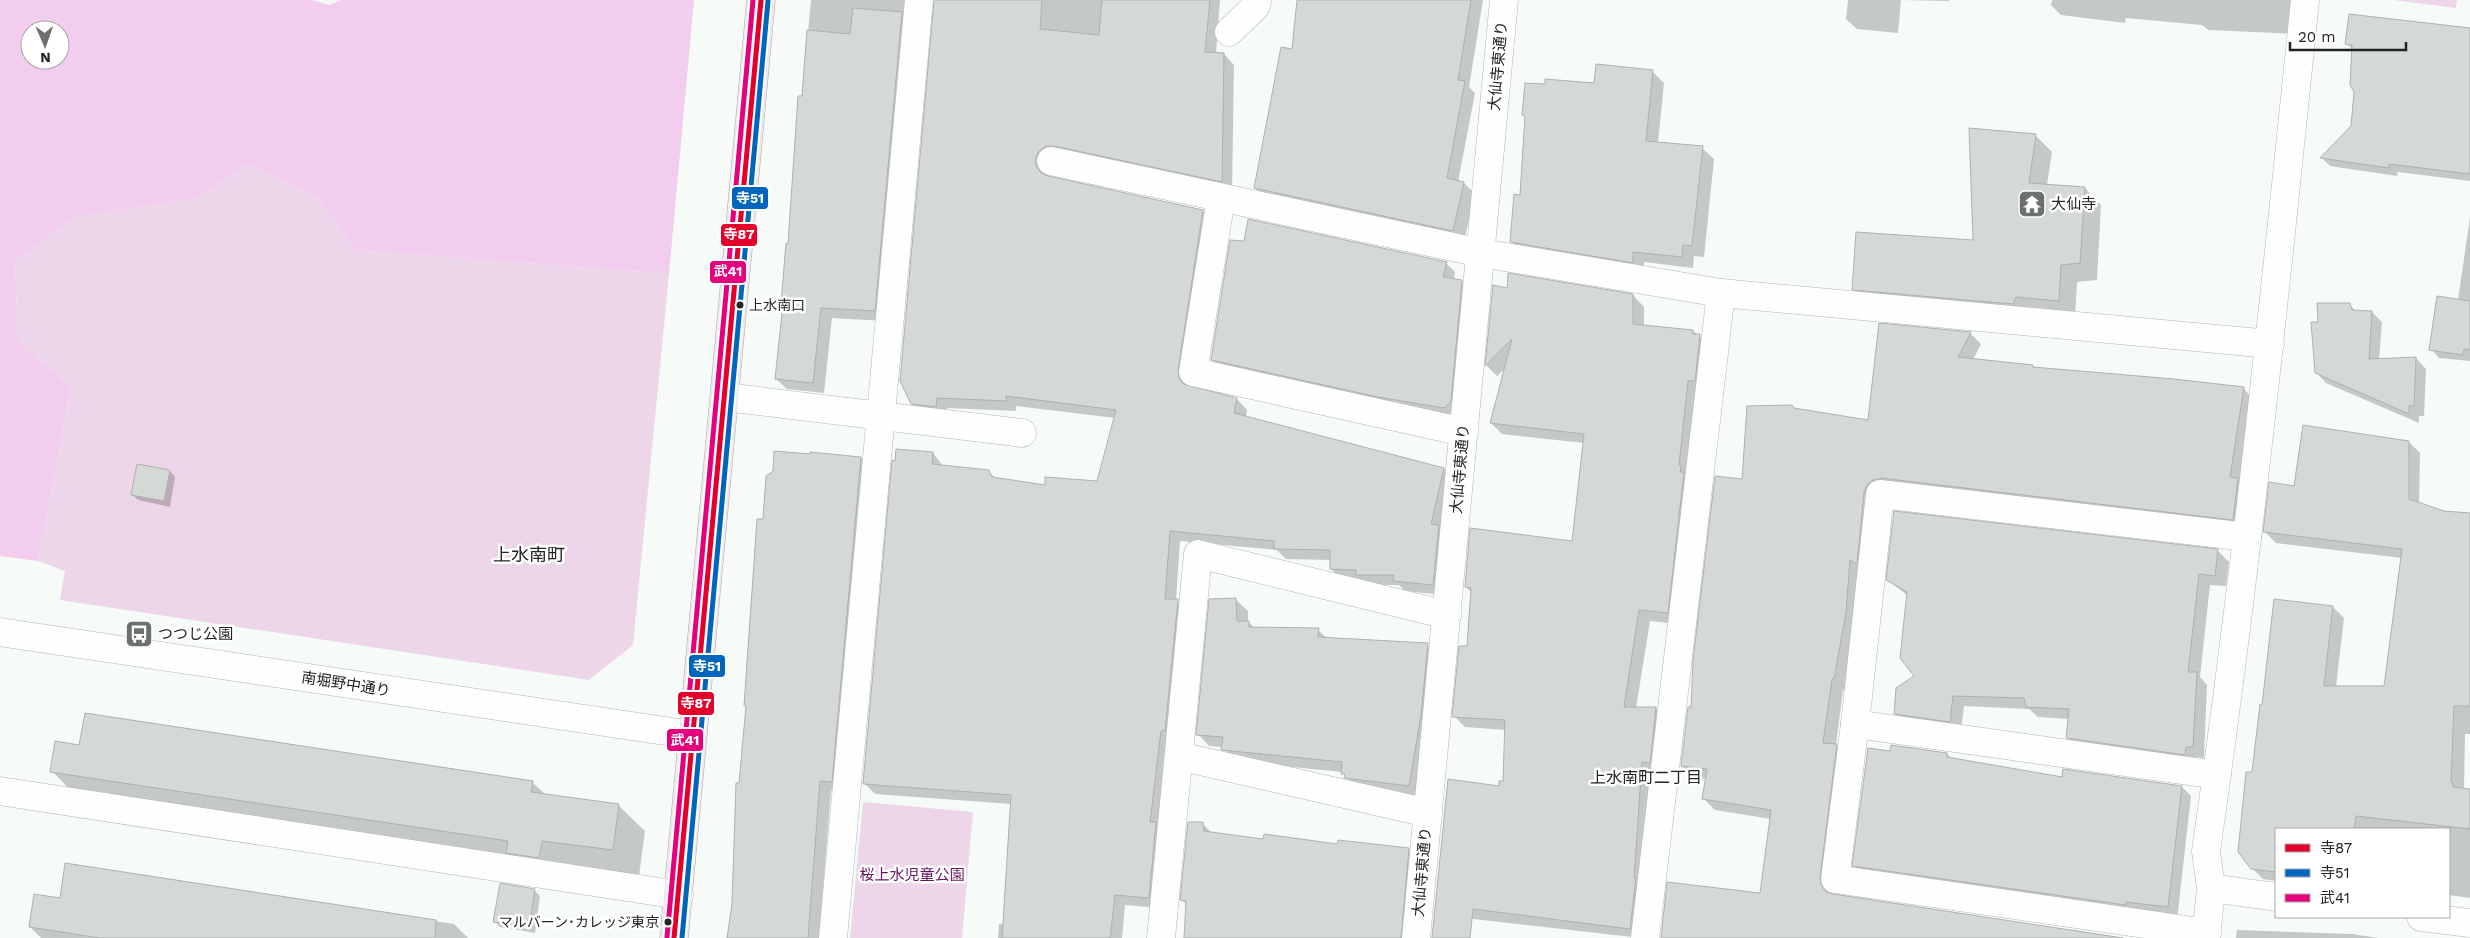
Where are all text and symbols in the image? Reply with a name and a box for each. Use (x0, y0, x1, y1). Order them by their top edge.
north arrow (20, 20, 70, 70)
street label: 大仙寺東通り (1485, 20, 1511, 112)
scale bar (2290, 20, 2406, 52)
text: 20 m (2298, 28, 2336, 46)
text: N (40, 50, 51, 66)
line badge: 寺51 (731, 186, 769, 210)
temple icon: 大仙寺 (2017, 189, 2047, 219)
text: 寺51 (736, 190, 764, 206)
place label: 大仙寺 (2051, 195, 2096, 213)
line badge: 寺87 (720, 223, 758, 247)
text: 寺87 (724, 226, 755, 242)
line badge: 武41 (709, 260, 747, 284)
text: 武41 (714, 263, 742, 279)
place label: 上水南口 (749, 297, 805, 313)
marker: 上水南口 (735, 300, 745, 310)
street label: 大仙寺東通り (1447, 423, 1473, 515)
district label: 上水南町 (493, 544, 565, 565)
bus stop icon: つつじ公園 (124, 619, 154, 649)
place label: つつじ公園 (158, 625, 233, 643)
line badge: 寺51 (688, 654, 726, 678)
text: 寺51 (693, 658, 721, 674)
street label: 南堀野中通り (300, 668, 392, 700)
line badge: 寺87 (677, 691, 715, 716)
text: 寺87 (681, 695, 712, 711)
line badge: 武41 (666, 728, 704, 752)
text: 武41 (671, 732, 699, 748)
district label: 上水南町二丁目 (1590, 768, 1702, 787)
street label: 大仙寺東通り (1409, 826, 1435, 918)
legend (2275, 828, 2450, 918)
text: 寺87 (2320, 839, 2352, 857)
text: 寺51 (2320, 864, 2350, 882)
park label: 桜上水児童公園 (859, 866, 965, 884)
text: 武41 (2320, 889, 2350, 907)
place label: マルバーン･カレッジ東京 (499, 914, 659, 930)
marker: マルバーン･カレッジ東京 (663, 917, 673, 927)

